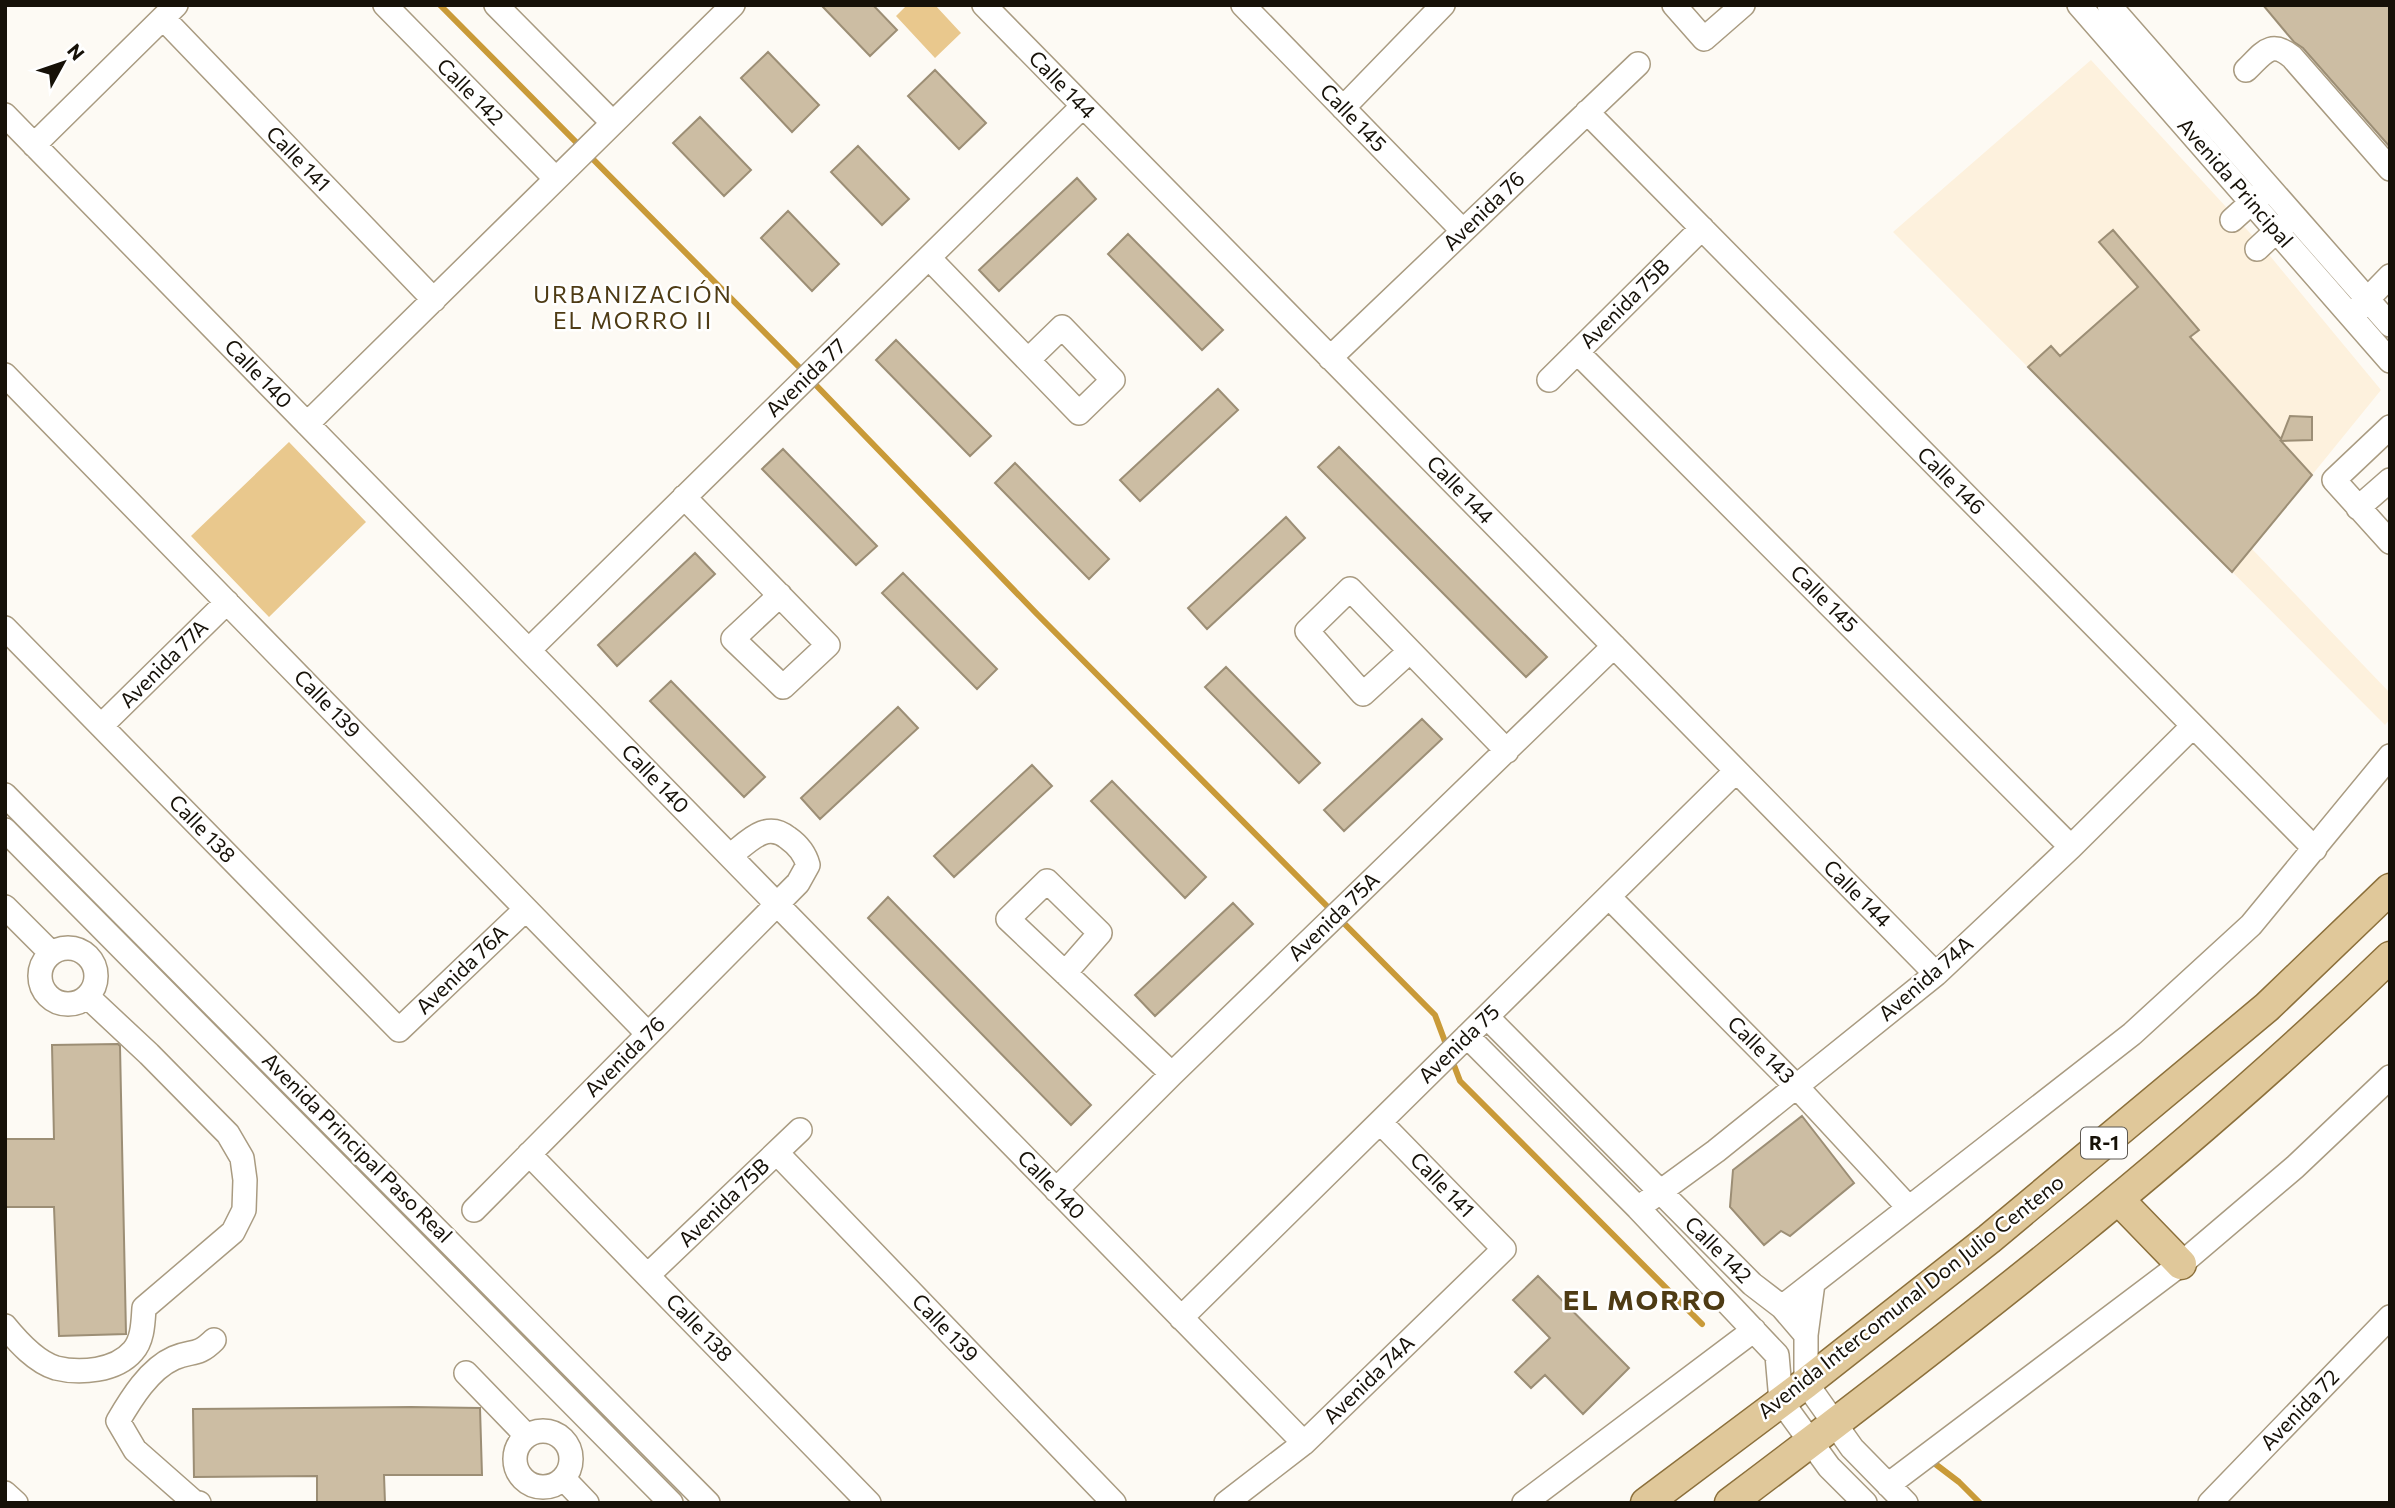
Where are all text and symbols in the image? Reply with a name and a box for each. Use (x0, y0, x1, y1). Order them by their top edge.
north arrow (28, 28, 98, 98)
text: N (63, 39, 90, 65)
street label: Calle 144 (1024, 45, 1102, 124)
street label: Calle 142 (433, 52, 510, 129)
street label: Calle 145 (1316, 78, 1393, 156)
street label: Avenida Principal (2173, 112, 2299, 252)
street label: Calle 141 (262, 120, 336, 196)
street label: Avenida 76 (1437, 165, 1529, 255)
street label: Avenida 75B (1574, 253, 1674, 353)
district label: URBANIZACIÓN EL MORRO II (533, 280, 733, 334)
street label: Calle 140 (220, 333, 298, 413)
street label: Avenida 77 (760, 333, 850, 421)
street label: Calle 146 (1913, 441, 1991, 519)
street label: Calle 144 (1422, 450, 1500, 529)
street label: Calle 145 (1786, 559, 1864, 637)
street label: Avenida 77A (114, 614, 212, 712)
street label: Calle 139 (290, 664, 367, 742)
street label: Calle 140 (617, 738, 695, 818)
street label: Calle 138 (165, 789, 242, 867)
street label: Calle 144 (1819, 854, 1897, 932)
street label: Avenida 75A (1282, 866, 1384, 965)
street label: Avenida 76A (410, 919, 512, 1019)
street label: Avenida 74A (1873, 930, 1977, 1026)
street label: Avenida 75 (1412, 998, 1504, 1088)
street label: Calle 143 (1723, 1010, 1801, 1088)
street label: Avenida 76 (579, 1011, 669, 1101)
street label: Avenida Principal Paso Real (258, 1047, 458, 1247)
road number: R-1 (2081, 1128, 2127, 1158)
street label: Calle 140 (1013, 1144, 1091, 1224)
street label: Calle 141 (1406, 1146, 1480, 1222)
street label: Avenida 75B (672, 1153, 774, 1251)
street label: Avenida Intercomunal Don Julio Centeno (1752, 1169, 2068, 1423)
street label: Calle 142 (1681, 1210, 1758, 1287)
district label: EL MORRO (1563, 1282, 1727, 1316)
street label: Calle 138 (662, 1288, 739, 1366)
street label: Calle 139 (908, 1288, 985, 1366)
street label: Avenida 74A (1317, 1329, 1419, 1428)
street label: Avenida 72 (2254, 1363, 2344, 1454)

